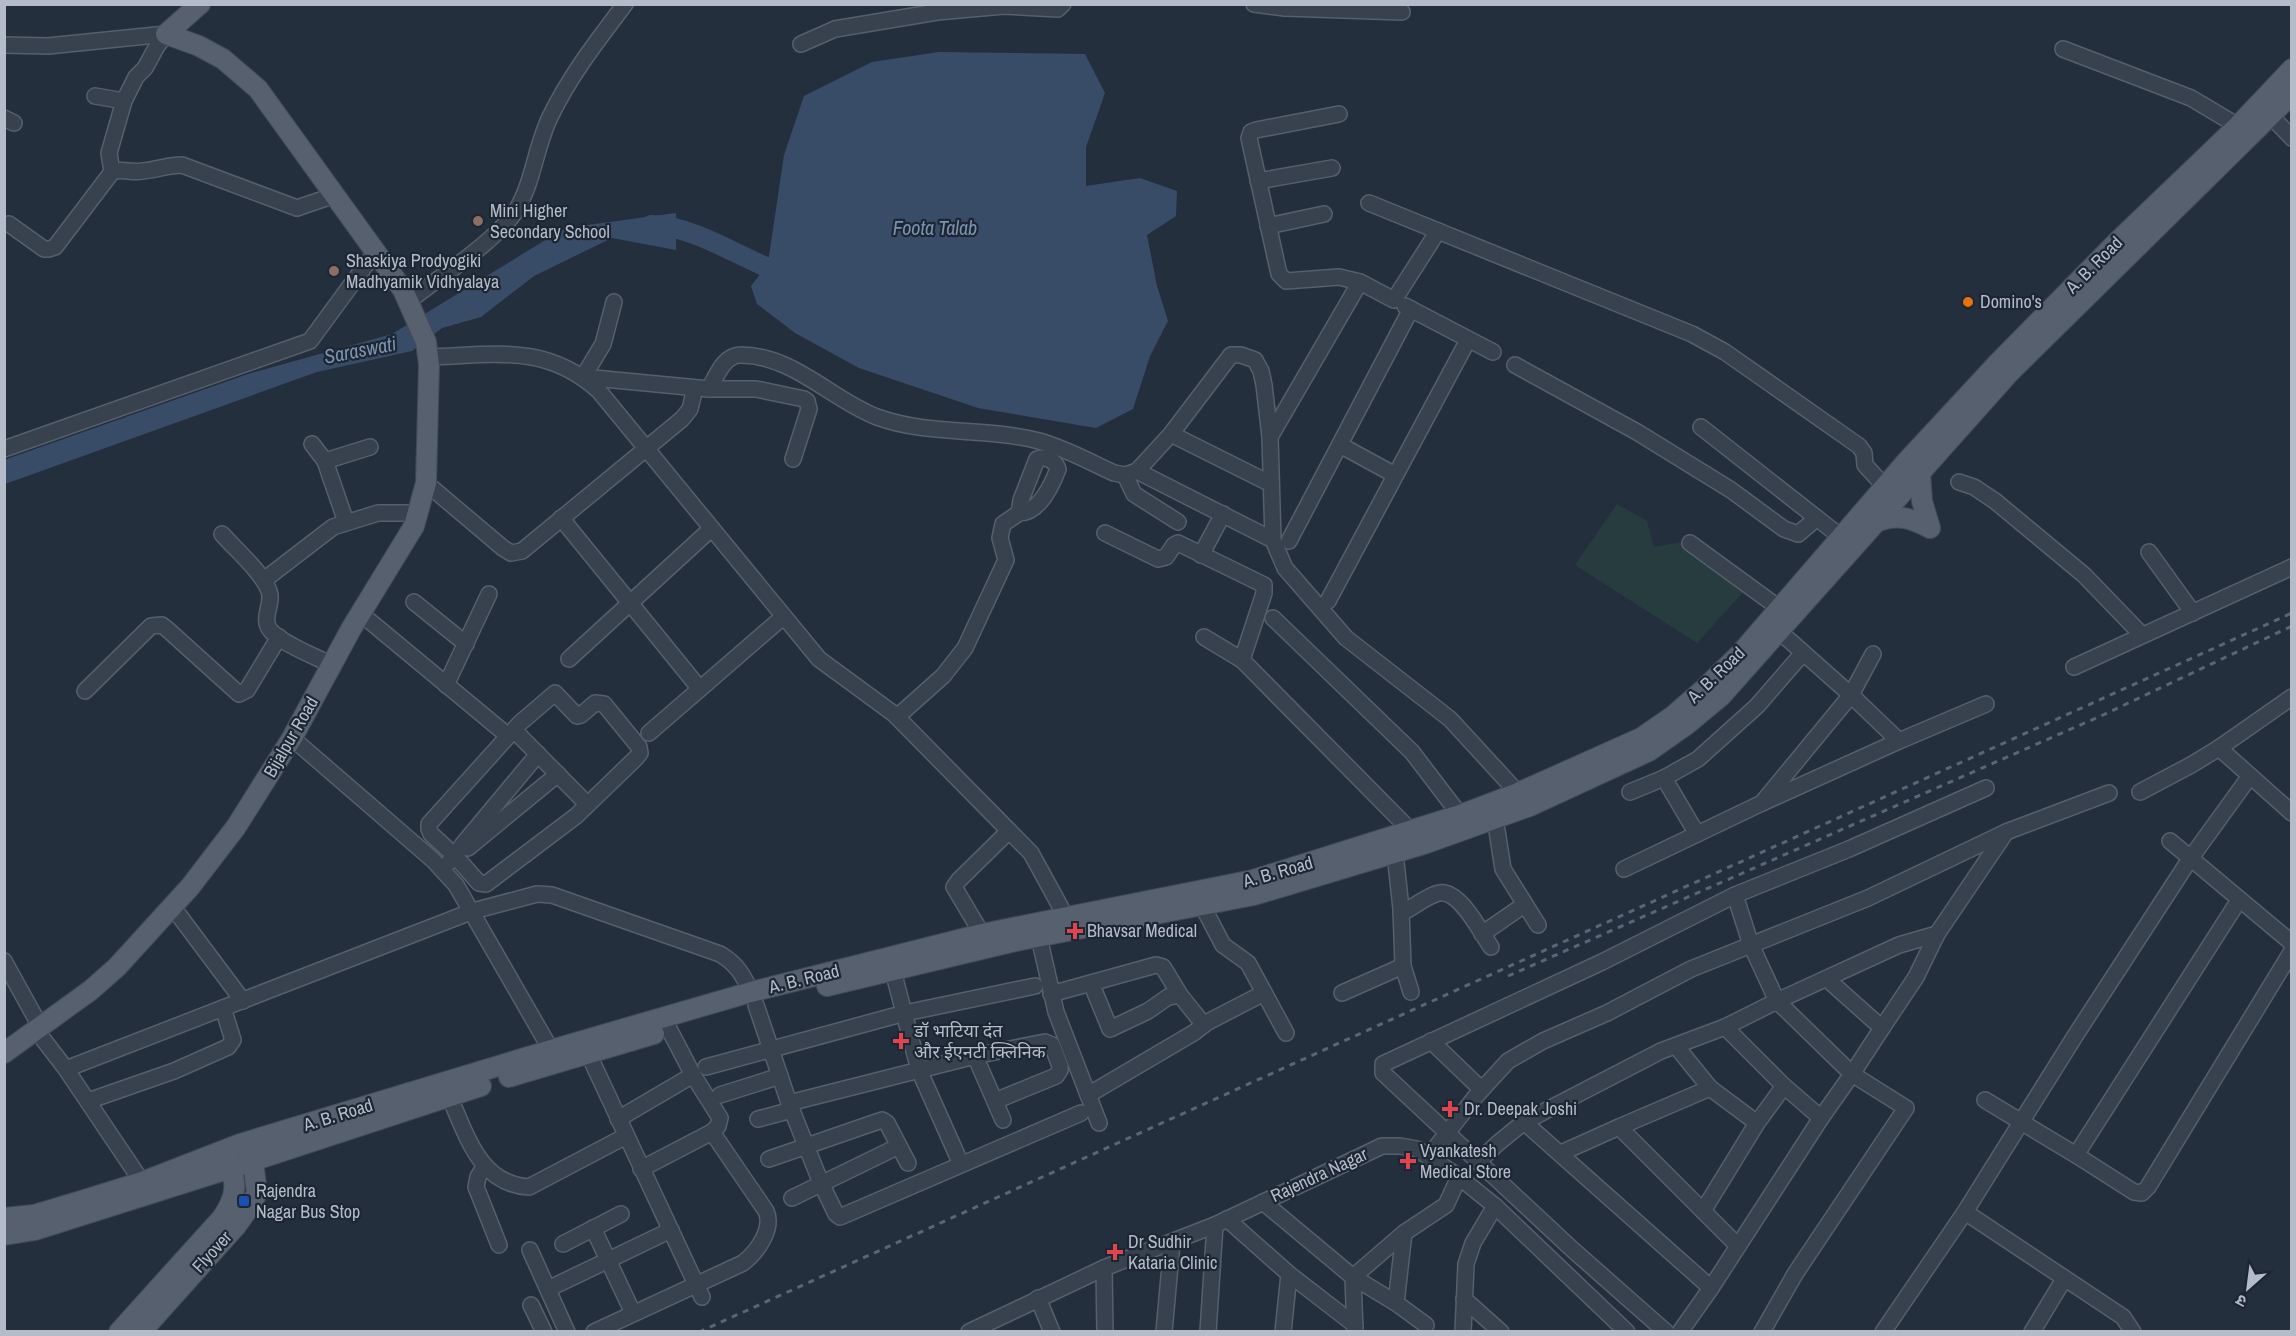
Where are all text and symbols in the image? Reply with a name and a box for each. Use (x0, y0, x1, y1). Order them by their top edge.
place label: Mini Higher Secondary School (490, 198, 610, 244)
marker: Mini Higher Secondary School (471, 214, 485, 228)
water label: Foota Talab (893, 214, 977, 241)
street label: A. B. Road (2059, 231, 2128, 299)
place label: Shaskiya Prodyogiki Madhyamik Vidhyalaya (346, 248, 499, 294)
marker: Shaskiya Prodyogiki Madhyamik Vidhyalaya (327, 264, 341, 278)
place label: Domino's (1980, 289, 2042, 314)
marker: Domino's (1961, 295, 1975, 309)
water label: Saraswati (322, 329, 399, 370)
street label: A. B. Road (1681, 641, 1750, 709)
street label: Bijalpur Road (257, 692, 324, 782)
street label: A. B. Road (1239, 850, 1316, 894)
place label: Bhavsar Medical (1087, 918, 1197, 943)
marker: Bhavsar Medical (1068, 924, 1082, 938)
street label: A. B. Road (765, 958, 842, 1000)
place label: डॉ भाटिया दंत और ईएनटी क्लिनिक (913, 1018, 1047, 1064)
marker: डॉ भाटिया दंत और ईएनटी क्लिनिक (892, 1032, 910, 1050)
street label: A. B. Road (299, 1092, 376, 1137)
place label: Dr. Deepak Joshi (1464, 1096, 1577, 1121)
marker: Dr. Deepak Joshi (1441, 1100, 1459, 1118)
place label: Vyankatesh Medical Store (1420, 1138, 1511, 1184)
street label: Rajendra Nagar (1266, 1141, 1371, 1208)
marker: Vyankatesh Medical Store (1401, 1154, 1415, 1168)
place label: Rajendra Nagar Bus Stop (256, 1178, 360, 1224)
marker: Rajendra Nagar Bus Stop (237, 1194, 251, 1208)
street label: Flyover (186, 1225, 237, 1278)
place label: Dr Sudhir Kataria Clinic (1128, 1229, 1217, 1275)
marker: Dr Sudhir Kataria Clinic (1106, 1243, 1124, 1261)
north arrow (2218, 1258, 2278, 1318)
text: उ (2231, 1289, 2250, 1313)

